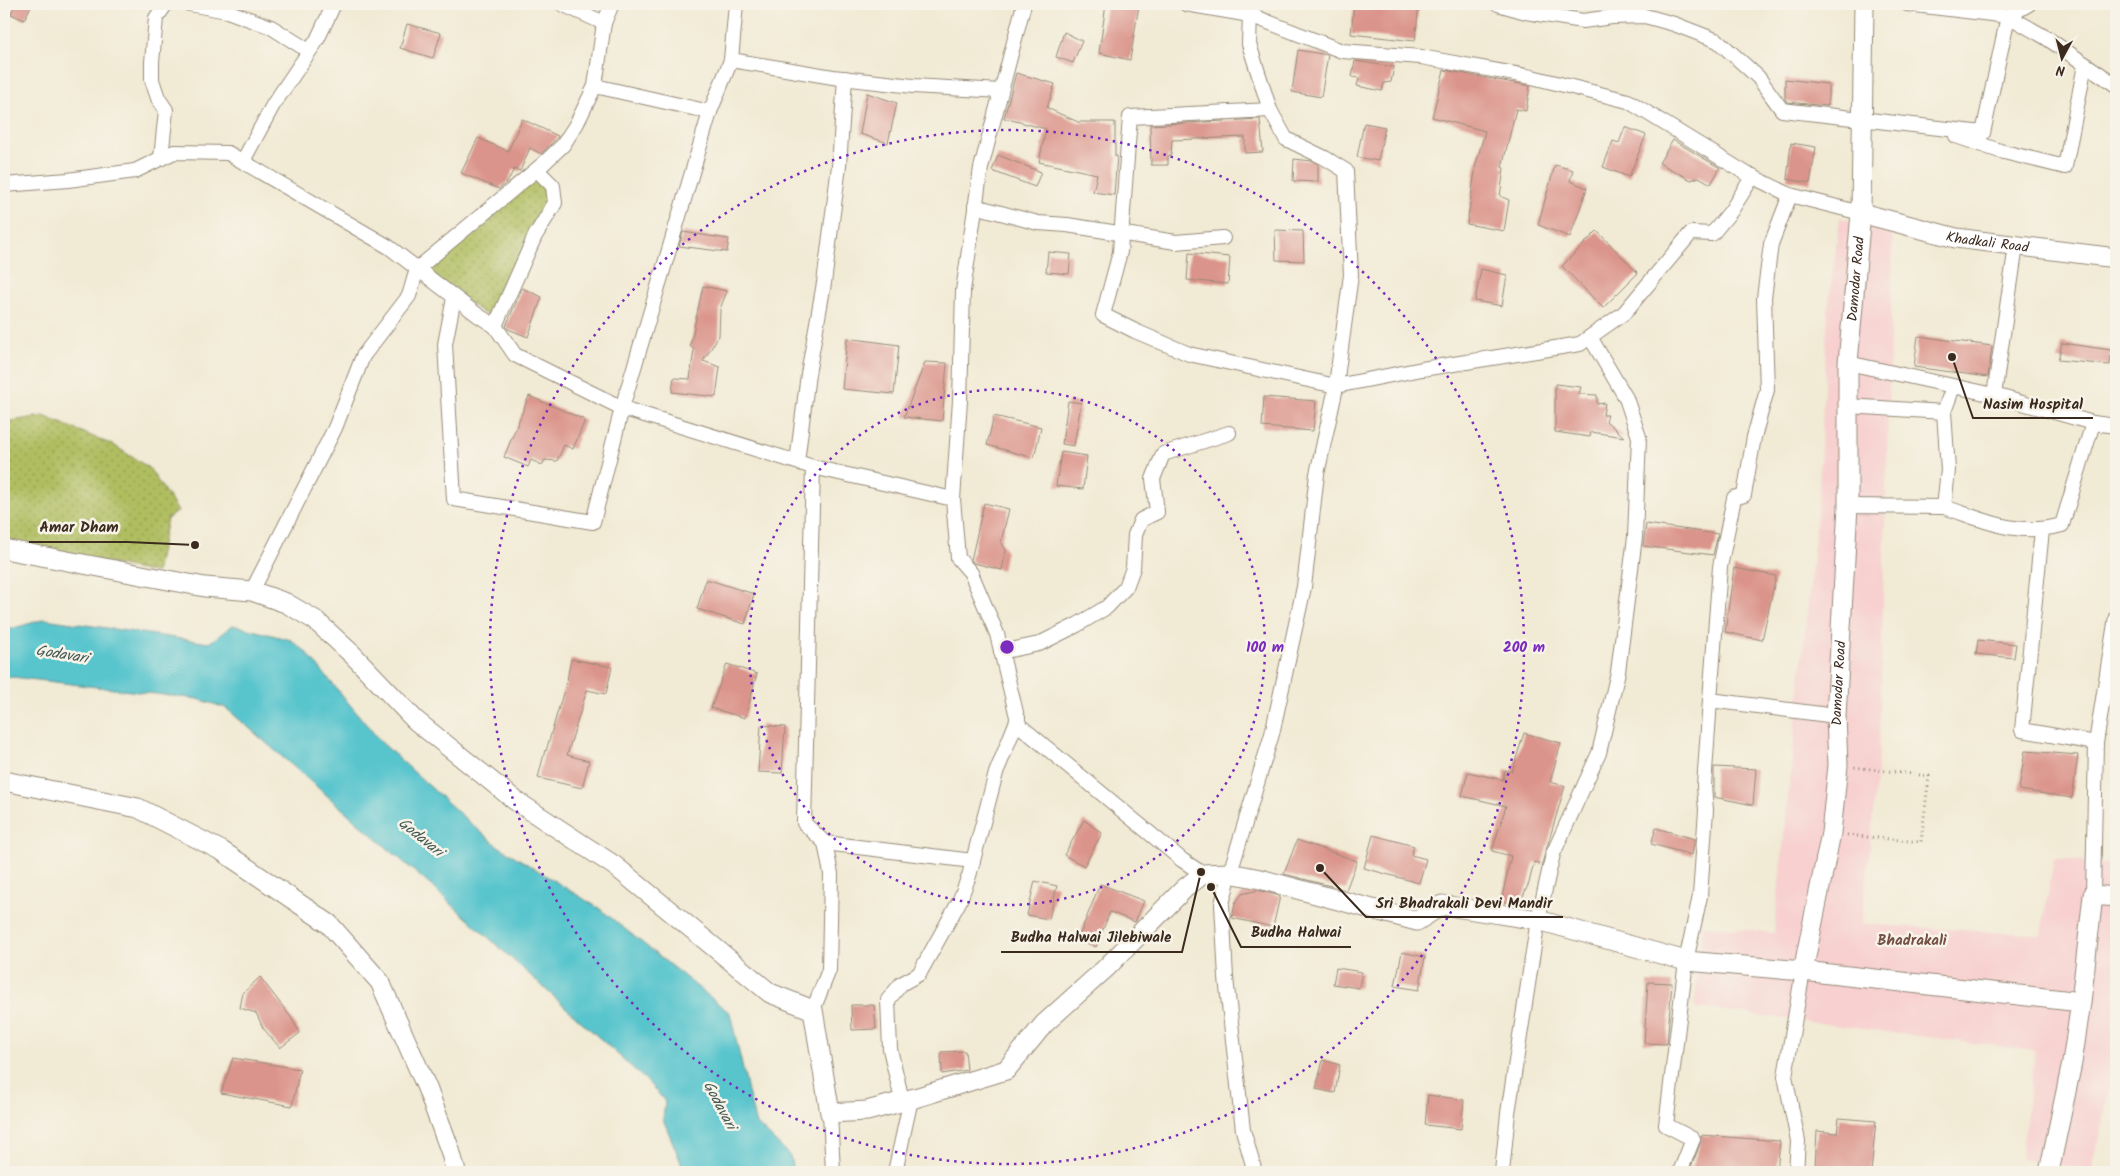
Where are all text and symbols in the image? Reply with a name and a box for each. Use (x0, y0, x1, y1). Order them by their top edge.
north arrow (2038, 32, 2088, 82)
text: N (2055, 58, 2066, 81)
street label: Khadkali Road (1944, 226, 2031, 259)
street label: Damodar Road (1842, 235, 1871, 322)
callout: Nasim Hospital (1973, 388, 2093, 418)
text: Nasim Hospital (1983, 393, 2083, 417)
callout: Amar Dham (29, 512, 128, 542)
text: Amar Dham (40, 516, 118, 540)
text: 100 m (1246, 636, 1284, 660)
text: 200 m (1503, 636, 1545, 660)
centre of rings (998, 638, 1016, 656)
water label: Godavari (34, 639, 93, 671)
street label: Damodar Road (1826, 639, 1852, 726)
water label: Godavari (392, 812, 451, 866)
callout: Sri Bhadrakali Devi Mandir (1366, 887, 1563, 917)
text: Sri Bhadrakali Devi Mandir (1376, 892, 1553, 916)
callout: Budha Halwai (1241, 917, 1351, 947)
text: Budha Halwai (1251, 921, 1342, 945)
callout: Budha Halwai Jilebiwale (1001, 922, 1182, 952)
text: Budha Halwai Jilebiwale (1011, 926, 1172, 950)
district label: Bhadrakali (1877, 929, 1948, 953)
water label: Godavari (696, 1077, 744, 1137)

